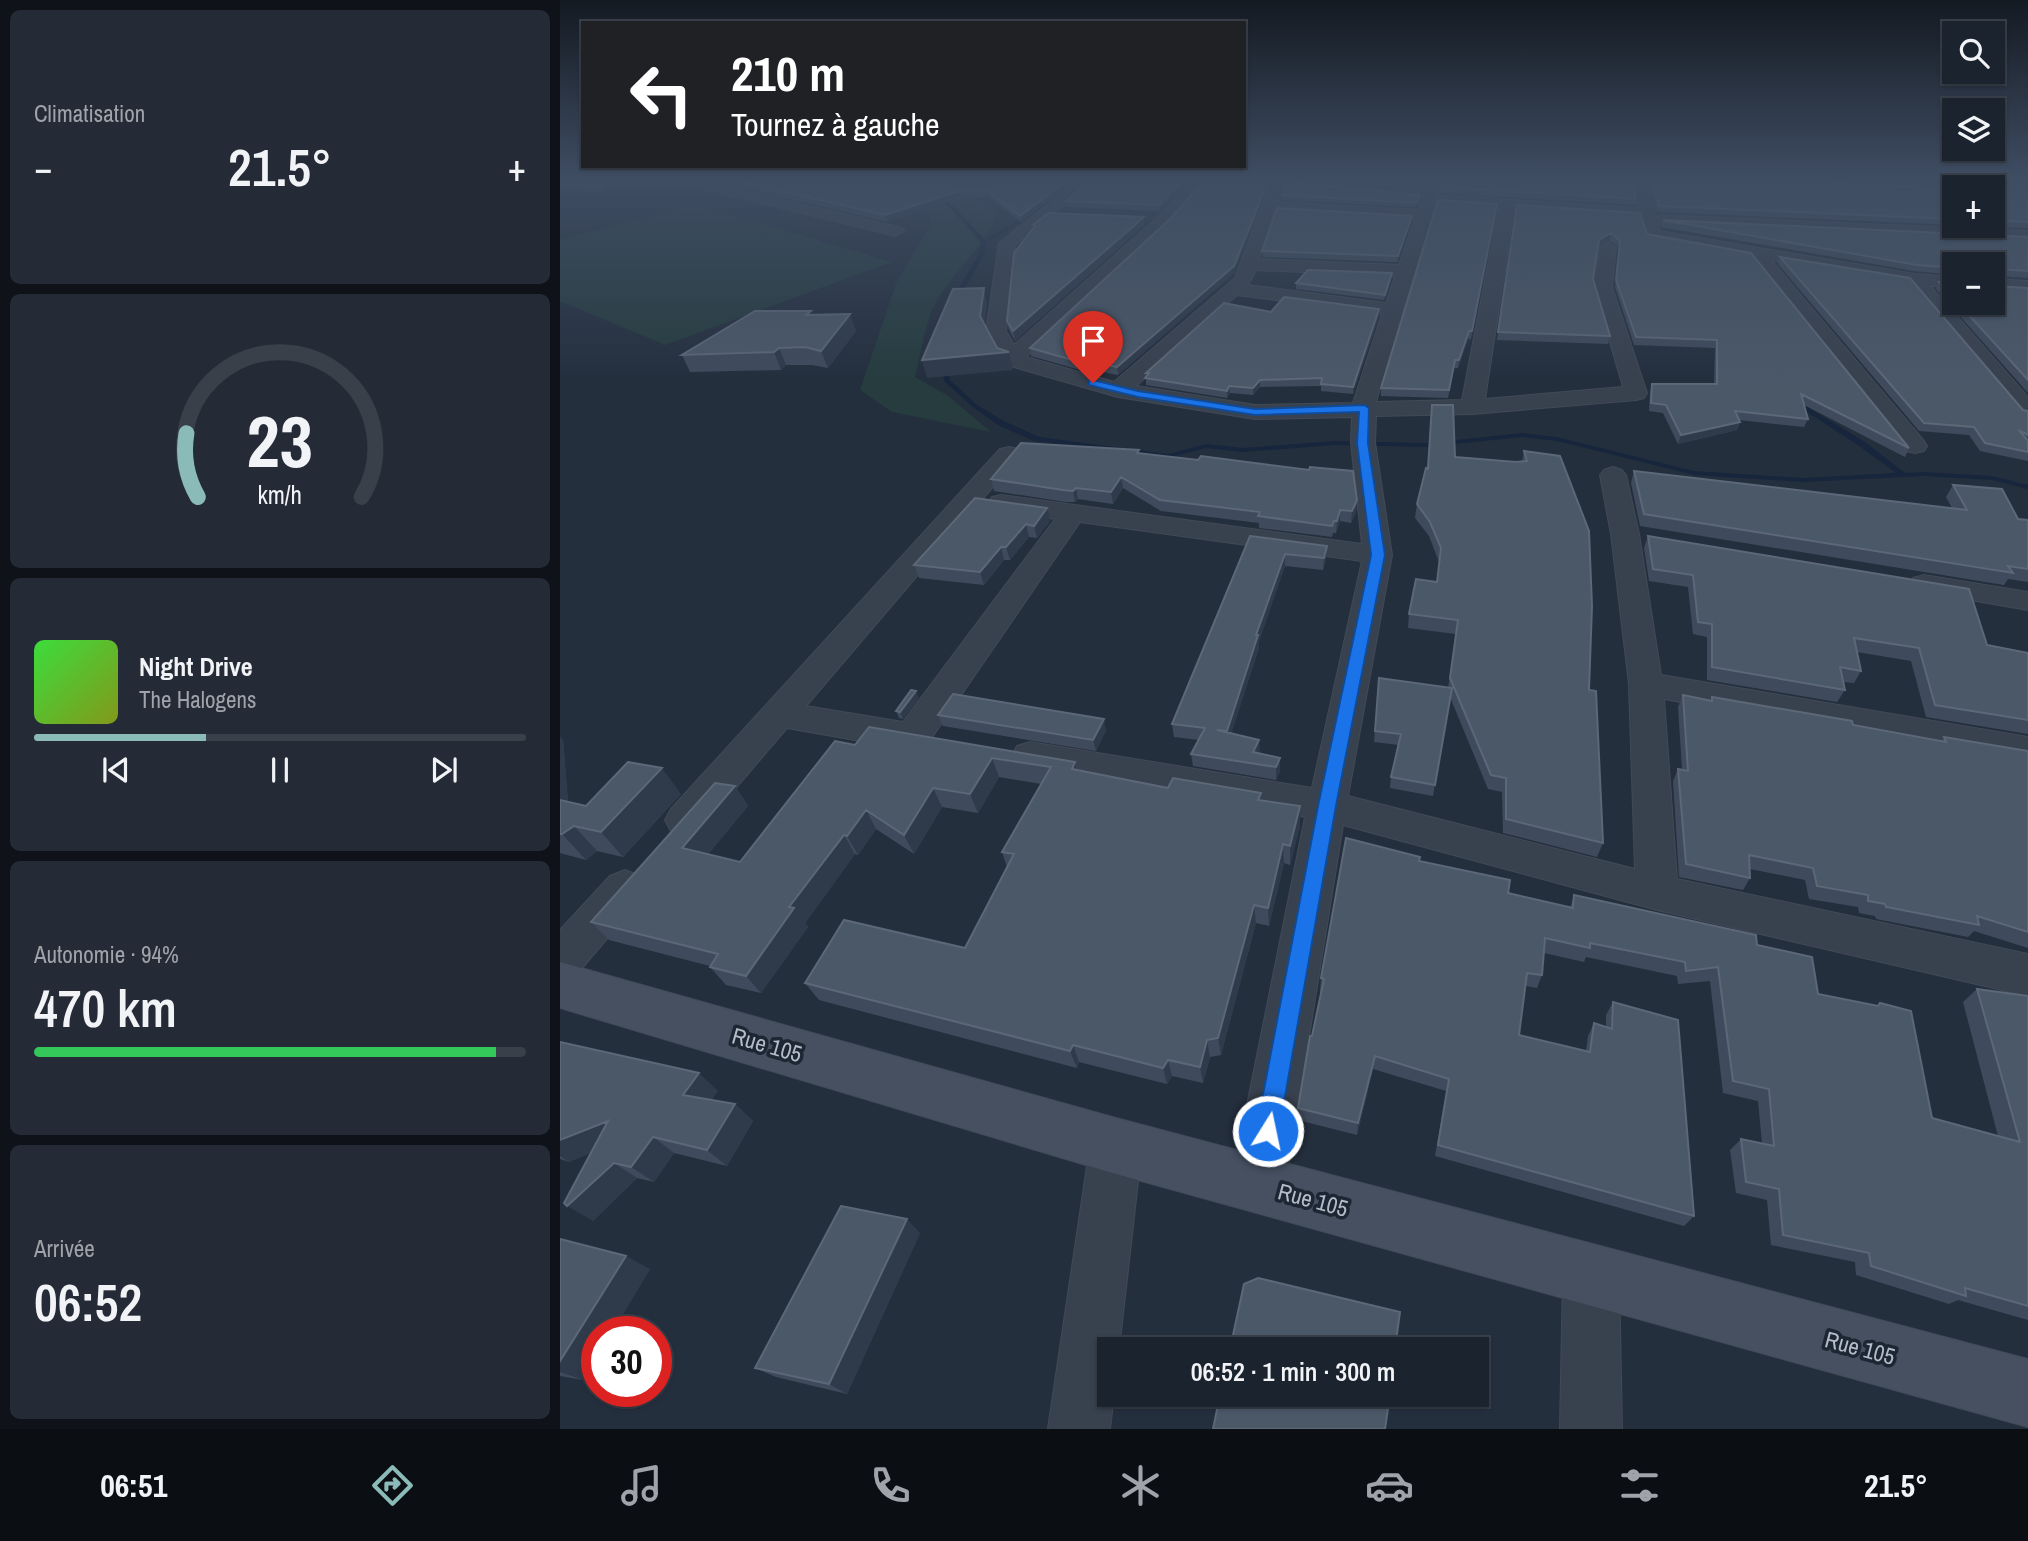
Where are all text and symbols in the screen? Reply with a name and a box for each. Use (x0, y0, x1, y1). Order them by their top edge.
map controls (1942, 21, 2005, 315)
button: search (1942, 21, 2005, 84)
text: 210 m (731, 40, 845, 106)
icon: left (616, 49, 707, 140)
text: Climatisation (34, 98, 145, 129)
button: layers (1942, 98, 2005, 161)
text: Tournez à gauche (731, 103, 940, 146)
text: 21.5° (228, 132, 332, 202)
text: − (34, 142, 52, 193)
text: + (508, 142, 526, 193)
button: + (1942, 175, 2005, 238)
button: − (1942, 252, 2005, 315)
pin (1063, 311, 1123, 383)
icon: arrive (1074, 322, 1112, 360)
text: 23 (247, 392, 313, 490)
text: km/h (258, 477, 302, 511)
text: Night Drive (139, 649, 253, 684)
text: The Halogens (139, 684, 256, 715)
icon: previous (97, 751, 135, 789)
icon: pause (261, 751, 299, 789)
icon: next (425, 751, 463, 789)
text: Autonomie · 94% (34, 939, 179, 970)
text: 470 km (34, 973, 177, 1043)
street label: Rue 105 (729, 1020, 806, 1069)
position arrow (1231, 1094, 1305, 1168)
street label: Rue 105 (1275, 1175, 1352, 1224)
text: Arrivée (34, 1233, 95, 1264)
text: 06:52 (34, 1267, 142, 1337)
speed limit sign: 30 (581, 1316, 672, 1407)
street label: Rue 105 (1822, 1323, 1899, 1372)
text: 06:52 · 1 min · 300 m (1191, 1354, 1395, 1389)
icon: directions (368, 1461, 417, 1510)
icon: music (617, 1461, 666, 1510)
icon: phone (866, 1461, 915, 1510)
icon: climate (1116, 1461, 1165, 1510)
icon: car (1365, 1461, 1414, 1510)
icon: filters (1615, 1461, 1664, 1510)
text: 06:51 (100, 1464, 167, 1507)
text: 21.5° (1864, 1464, 1928, 1507)

